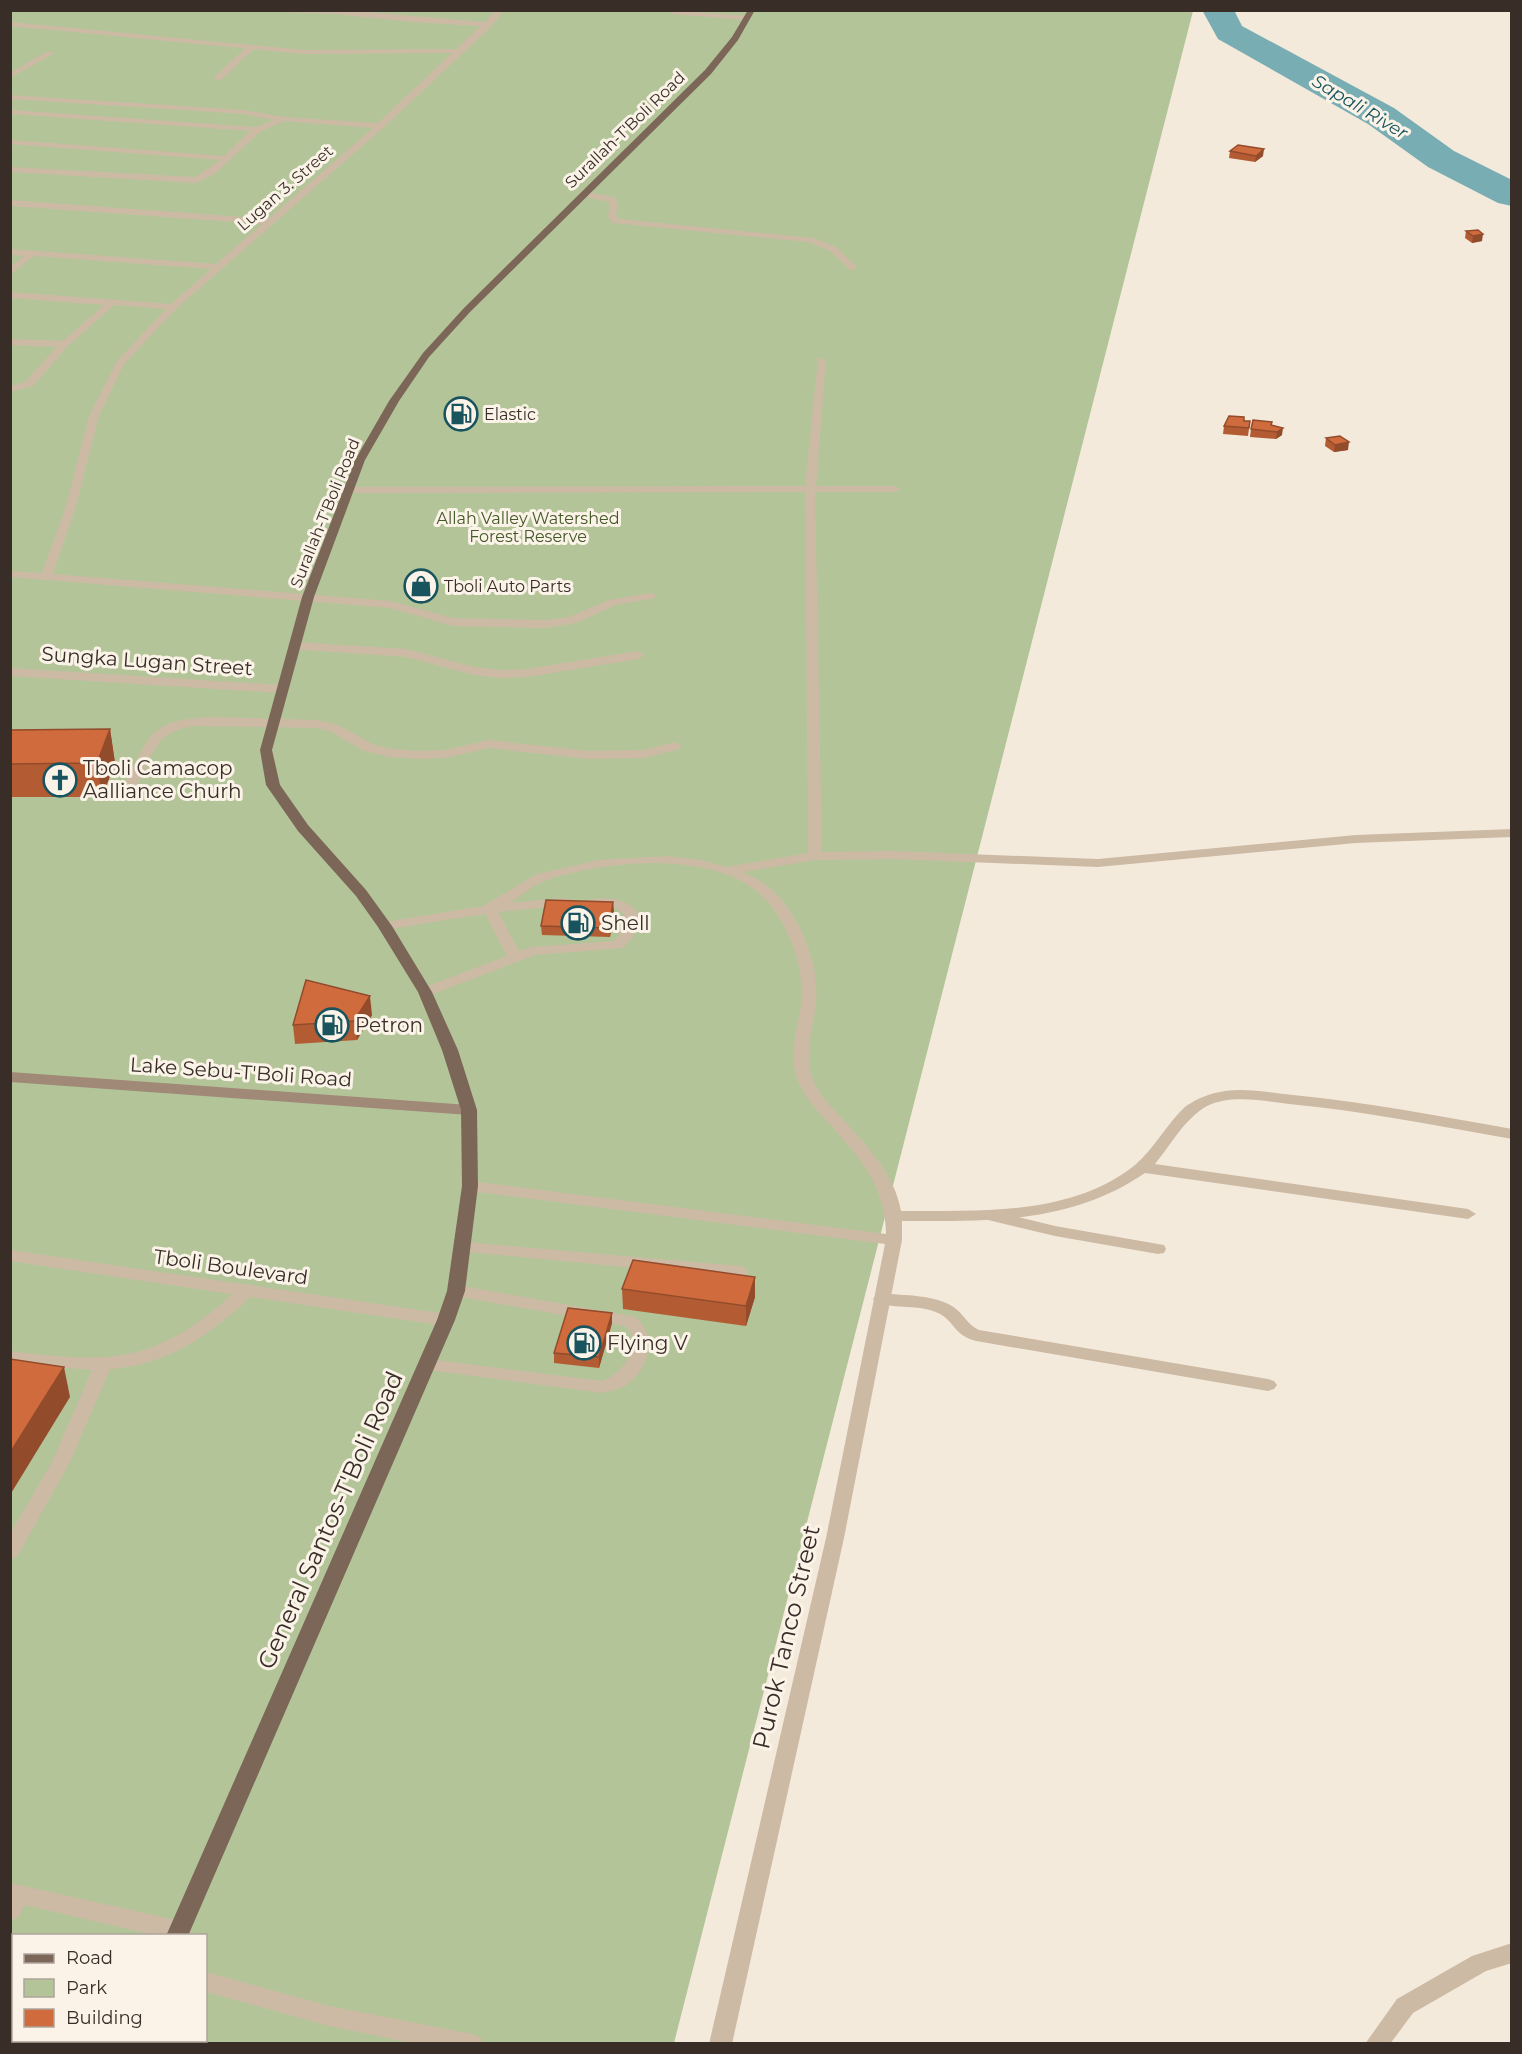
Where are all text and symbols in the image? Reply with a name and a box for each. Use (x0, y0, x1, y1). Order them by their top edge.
street label: Surallah-T'Boli Road (561, 68, 689, 192)
water label: Sapali River (1308, 70, 1412, 145)
street label: Lugan 3. Street (233, 141, 337, 235)
fuel station icon: Elastic (443, 396, 479, 432)
place label: Elastic (484, 405, 536, 424)
street label: Surallah-T'Boli Road (286, 435, 364, 591)
park label: Allah Valley Watershed Forest Reserve (437, 509, 620, 546)
shop icon: Tboli Auto Parts (403, 568, 439, 604)
place label: Tboli Auto Parts (444, 577, 571, 596)
street label: Sungka Lugan Street (41, 642, 253, 680)
place label: Tboli Camacop Aalliance Churh (83, 756, 242, 803)
church icon: Tboli Camacop Aalliance Churh (42, 762, 78, 798)
fuel station icon: Shell (560, 905, 596, 941)
place label: Shell (601, 911, 650, 935)
fuel station icon: Petron (314, 1007, 350, 1043)
place label: Petron (355, 1013, 423, 1037)
street label: Lake Sebu-T'Boli Road (129, 1052, 353, 1092)
street label: Tboli Boulevard (152, 1244, 310, 1290)
fuel station icon: Flying V (566, 1325, 602, 1361)
place label: Flying V (607, 1331, 688, 1355)
street label: General Santos-T'Boli Road (251, 1367, 409, 1673)
street label: Purok Tanco Street (746, 1522, 826, 1752)
legend (12, 1934, 207, 2042)
text: Road (66, 1947, 113, 1969)
text: Park (66, 1977, 107, 1999)
text: Building (66, 2007, 143, 2029)

